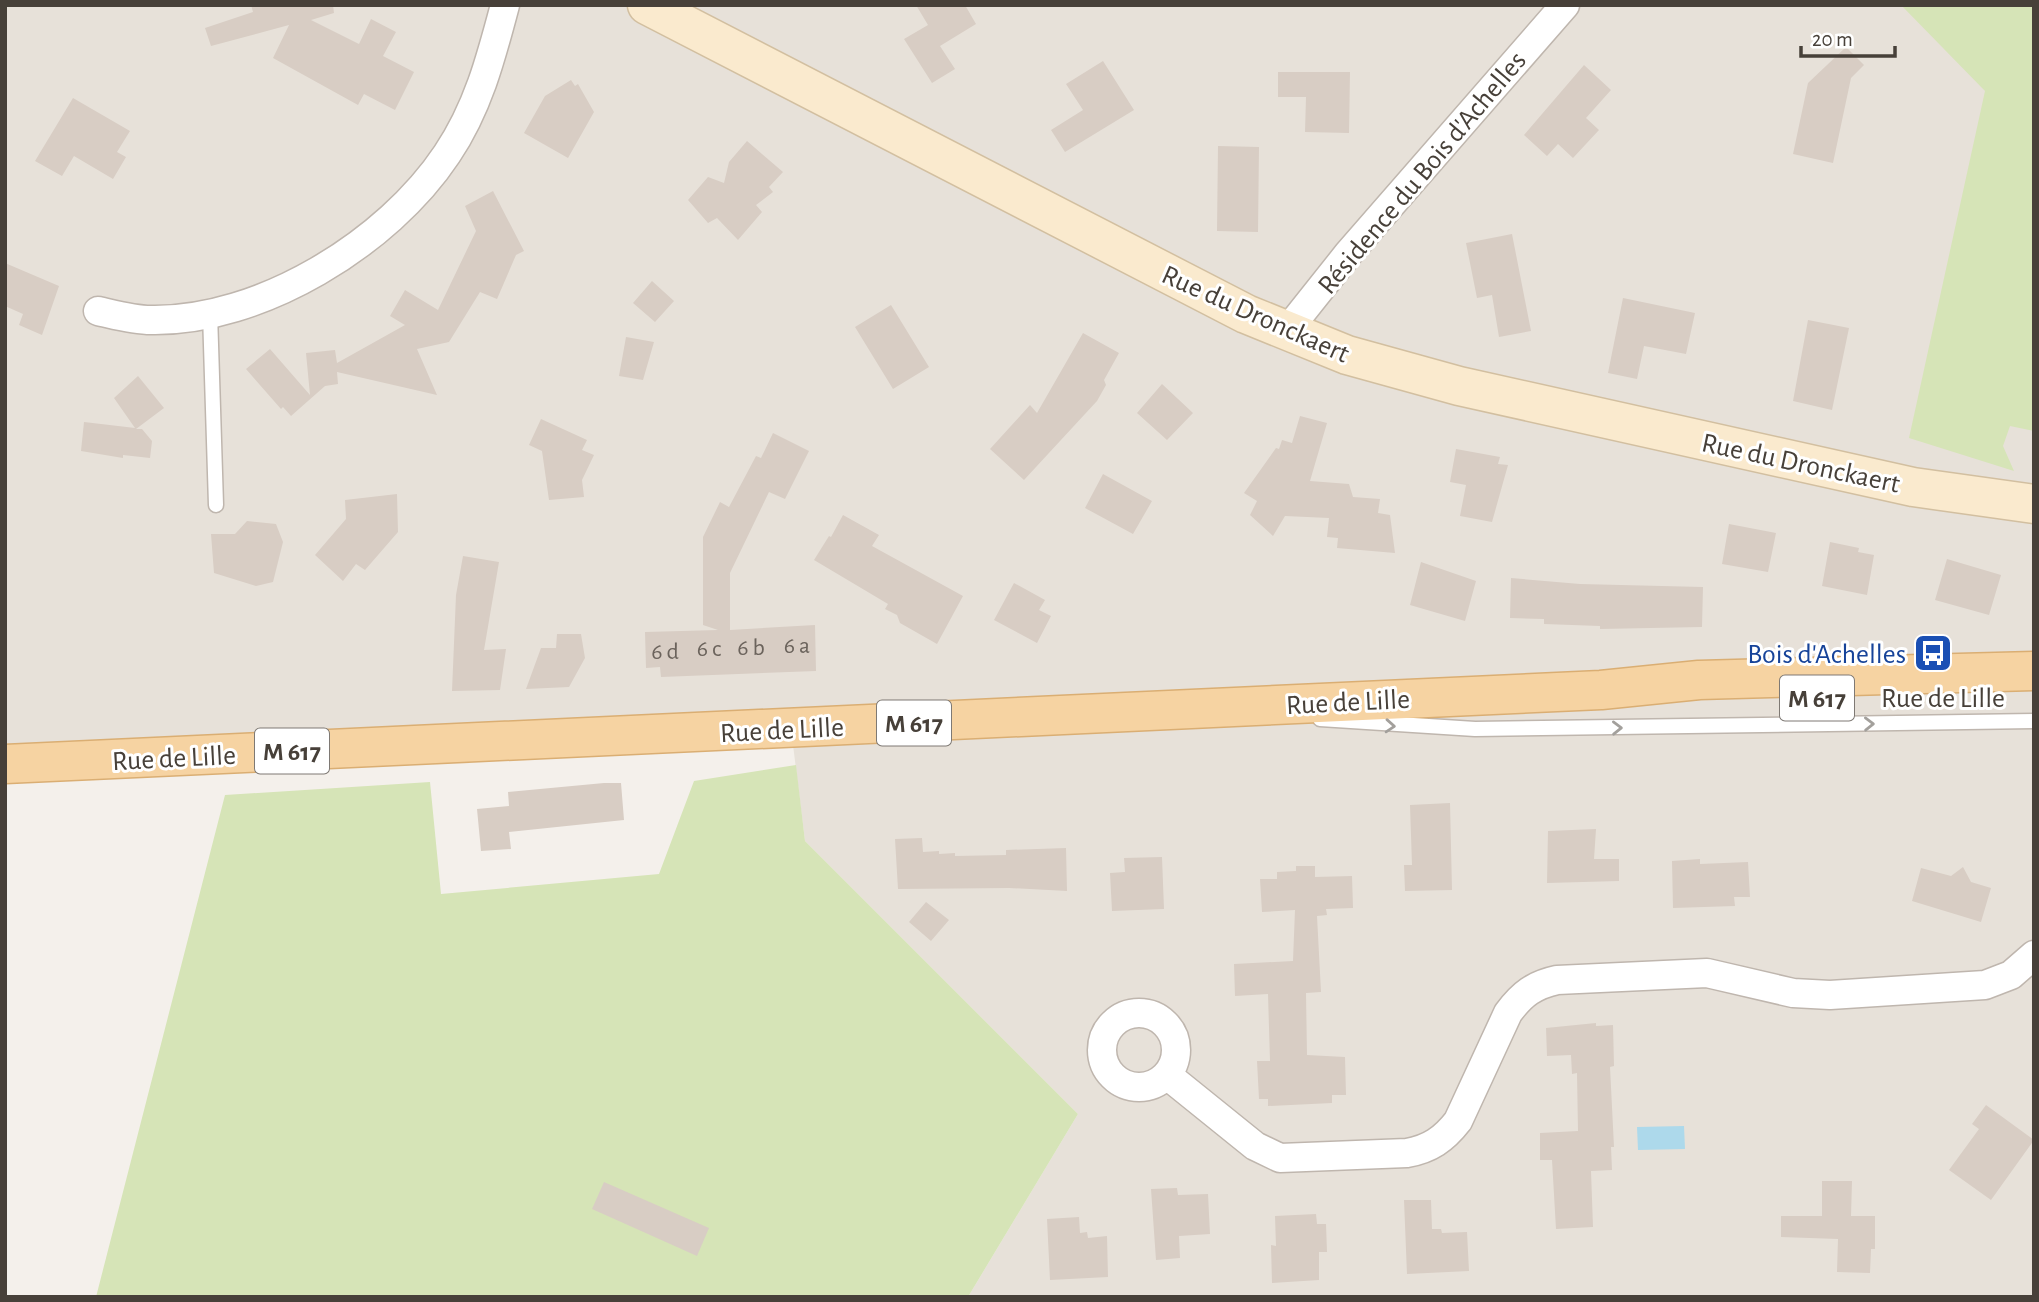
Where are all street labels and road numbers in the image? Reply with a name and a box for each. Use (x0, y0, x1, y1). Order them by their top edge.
street label: Résidence du Bois d'Achelles (1313, 47, 1532, 300)
street label: Rue du Dronckaert (1157, 261, 1353, 369)
street label: Rue du Dronckaert (1699, 429, 1902, 499)
road number: M 617 (1780, 676, 1854, 720)
street label: Rue de Lille (1881, 685, 2005, 713)
street label: Rue de Lille (1285, 686, 1411, 720)
road number: M 617 (877, 701, 951, 746)
street label: Rue de Lille (719, 714, 845, 748)
road number: M 617 (255, 729, 329, 774)
street label: Rue de Lille (111, 742, 237, 776)

